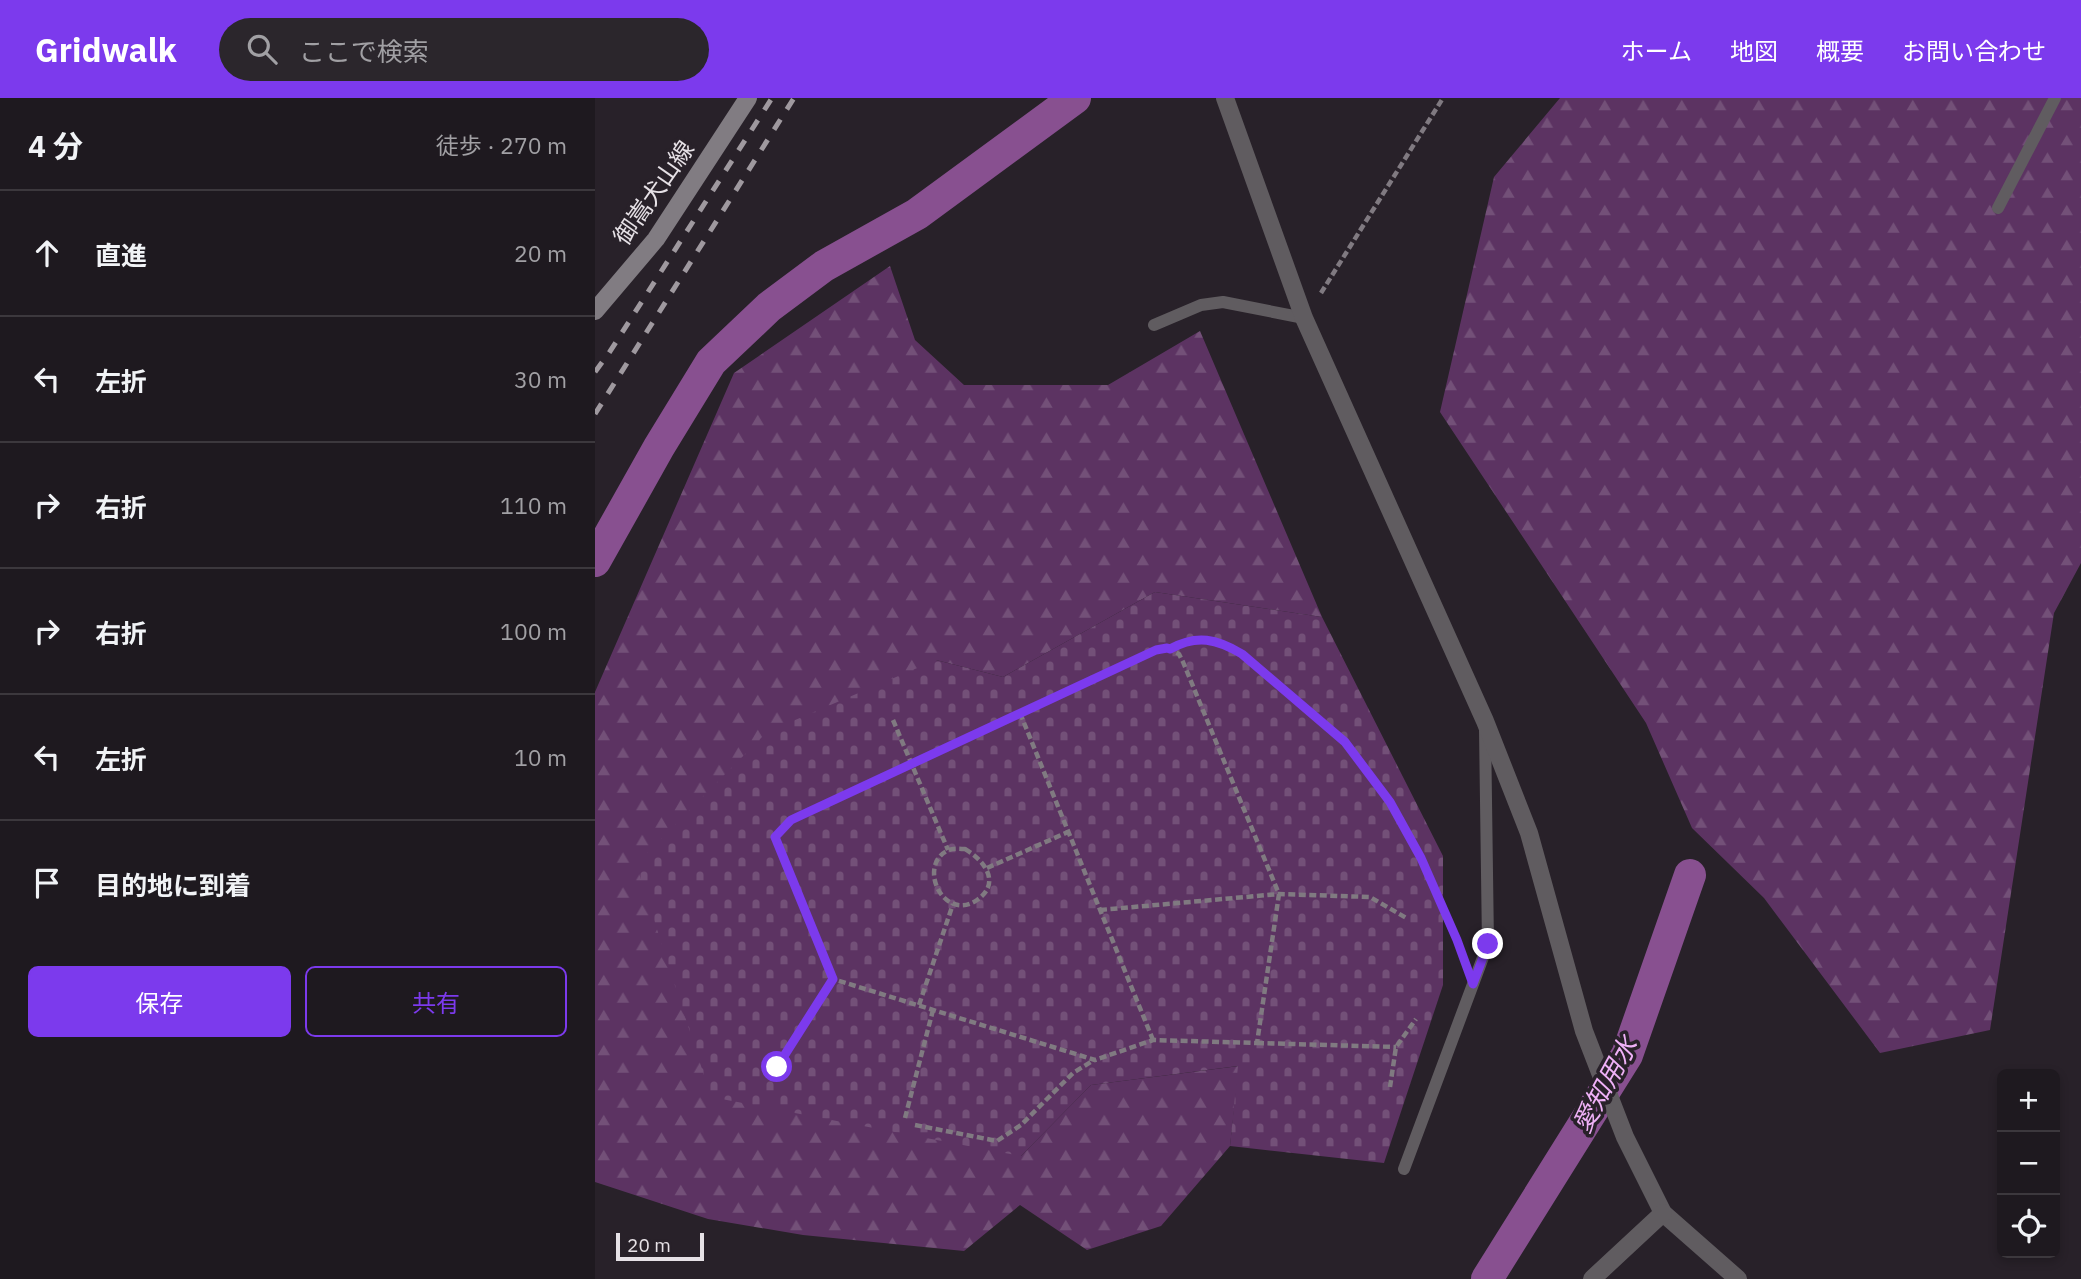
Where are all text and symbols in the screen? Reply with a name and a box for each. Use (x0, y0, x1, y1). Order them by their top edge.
search box (219, 18, 709, 81)
text: Gridwalk (35, 28, 177, 71)
icon: search (243, 30, 281, 68)
text: ここで検索 (299, 34, 429, 68)
text: ホーム (1621, 35, 1692, 67)
text: 地図 (1730, 35, 1778, 67)
text: 概要 (1816, 35, 1864, 67)
text: お問い合わせ (1902, 35, 2046, 67)
text: 4 分 (28, 126, 83, 165)
text: 徒歩 · 270 m (436, 130, 567, 160)
street label: 御嵩犬山線 (606, 134, 701, 251)
icon: ahead (28, 234, 66, 272)
text: 直進 (95, 238, 147, 272)
text: 20 m (514, 238, 567, 268)
icon: left (28, 360, 66, 398)
text: 左折 (95, 364, 147, 398)
text: 30 m (514, 364, 567, 394)
icon: right (28, 486, 66, 524)
text: 右折 (95, 490, 147, 524)
text: 110 m (500, 490, 567, 520)
icon: right (28, 612, 66, 650)
text: 右折 (95, 616, 147, 650)
text: 100 m (500, 616, 567, 646)
icon: left (28, 738, 66, 776)
text: 左折 (95, 742, 147, 776)
text: 10 m (514, 742, 567, 772)
icon: arrive (28, 864, 66, 902)
text: 目的地に到着 (95, 868, 251, 902)
route end (1472, 928, 1503, 959)
button: 保存 (28, 966, 291, 1037)
button: 共有 (305, 966, 567, 1037)
water label: 愛知用水 (1564, 1028, 1646, 1138)
route start (761, 1051, 792, 1082)
map controls (1997, 1069, 2060, 1258)
button: + (1997, 1069, 2060, 1132)
button: − (1997, 1132, 2060, 1195)
button: locate (1997, 1195, 2060, 1258)
scale bar (616, 1230, 703, 1262)
text: 20 m (627, 1233, 671, 1257)

